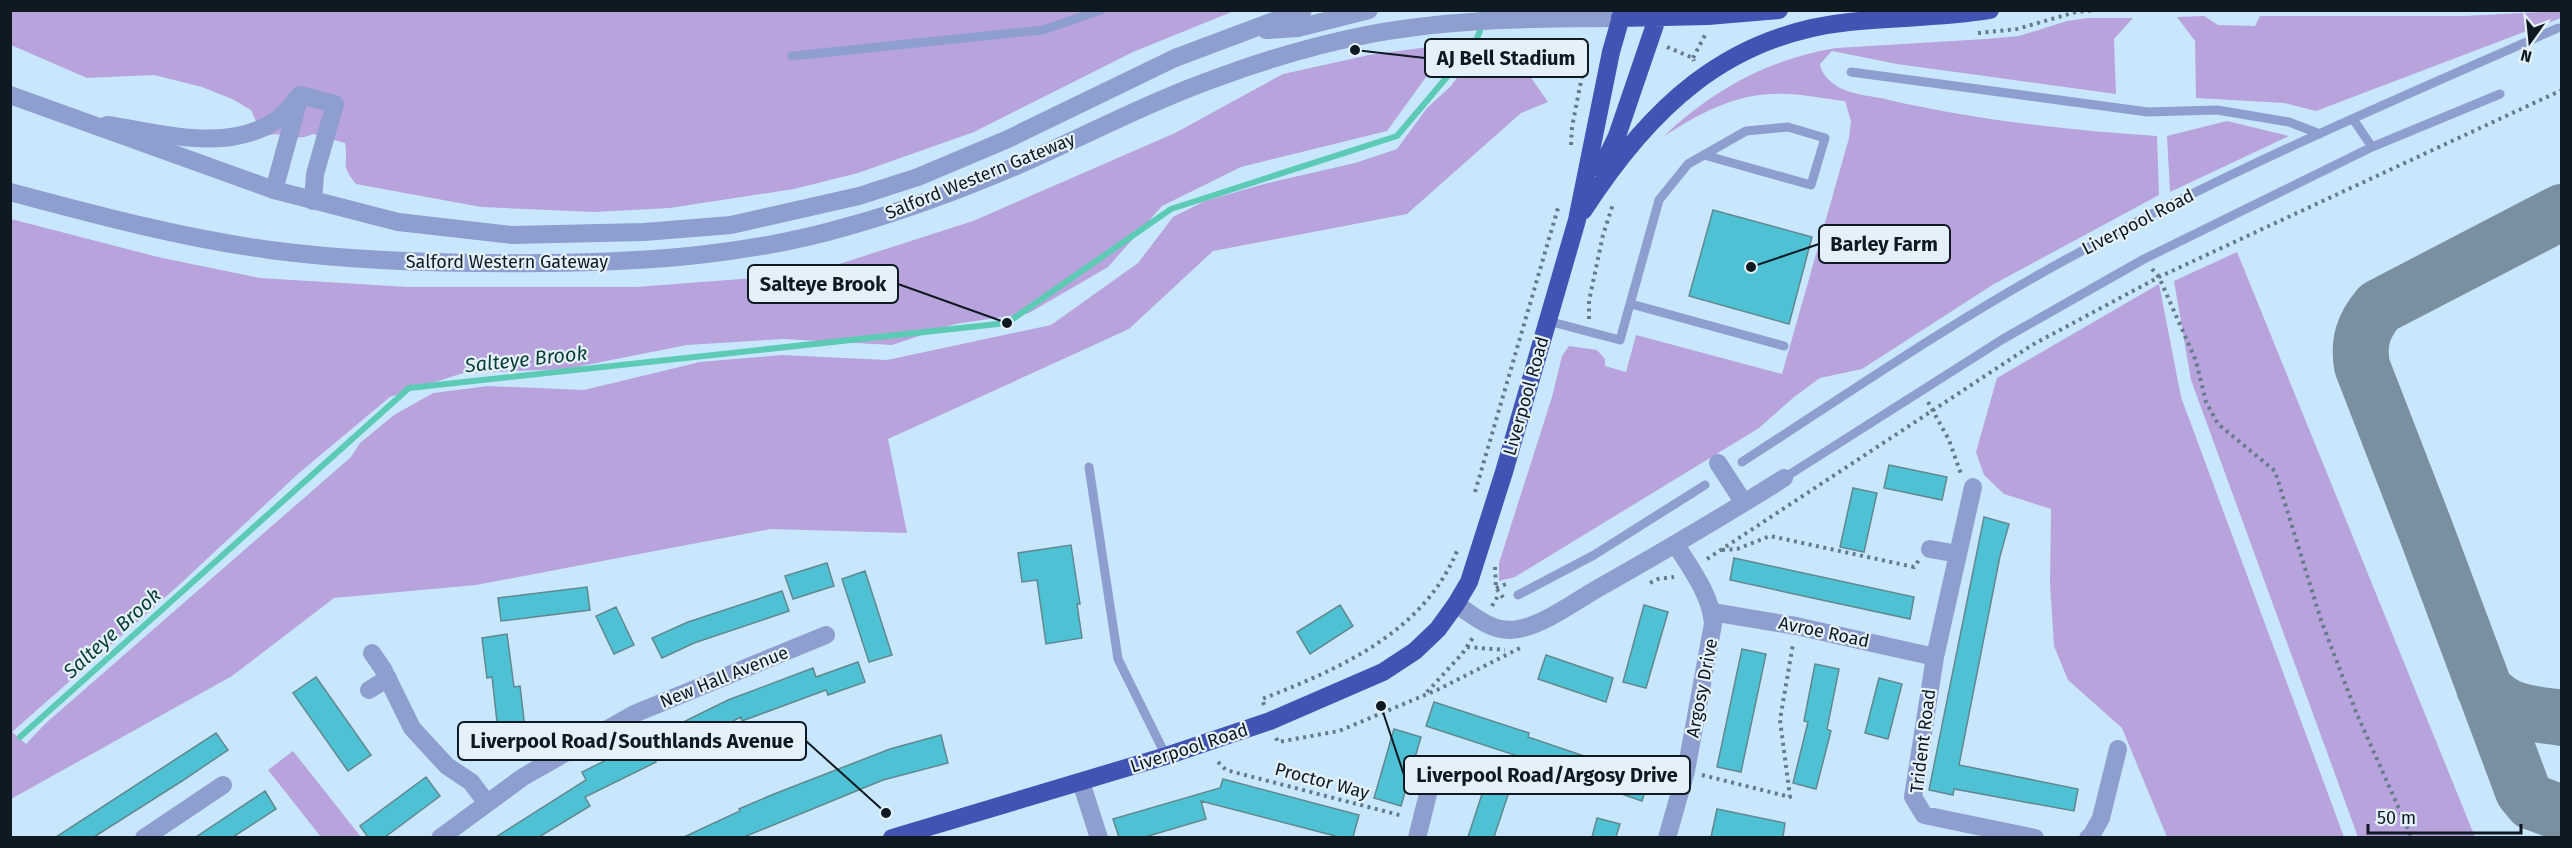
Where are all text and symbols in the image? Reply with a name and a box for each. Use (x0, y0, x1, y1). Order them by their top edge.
north arrow (2500, 12, 2560, 72)
callout: AJ Bell Stadium (1425, 39, 1588, 77)
text: N (2519, 45, 2534, 67)
text: AJ Bell Stadium (1436, 46, 1575, 70)
street label: Salford Western Gateway (882, 128, 1078, 224)
street label: Liverpool Road (2078, 184, 2198, 260)
callout: Barley Farm (1819, 225, 1950, 263)
text: Barley Farm (1830, 232, 1938, 256)
street label: Salford Western Gateway (406, 251, 608, 273)
callout: Salteye Brook (748, 265, 898, 303)
text: Salteye Brook (760, 272, 887, 296)
street label: Liverpool Road (1498, 334, 1554, 458)
water label: Salteye Brook (463, 341, 589, 377)
water label: Salteye Brook (57, 583, 166, 684)
street label: Avroe Road (1777, 612, 1871, 652)
street label: Argosy Drive (1682, 637, 1722, 739)
street label: New Hall Avenue (657, 641, 791, 713)
street label: Trident Road (1906, 688, 1940, 794)
street label: Liverpool Road (1127, 719, 1251, 777)
callout: Liverpool Road/Southlands Avenue (458, 722, 806, 760)
text: Liverpool Road/Southlands Avenue (470, 729, 794, 753)
callout: Liverpool Road/Argosy Drive (1404, 756, 1690, 794)
street label: Proctor Way (1272, 758, 1372, 804)
text: Liverpool Road/Argosy Drive (1416, 763, 1678, 787)
scale bar (2368, 797, 2521, 835)
text: 50 m (2377, 807, 2416, 829)

